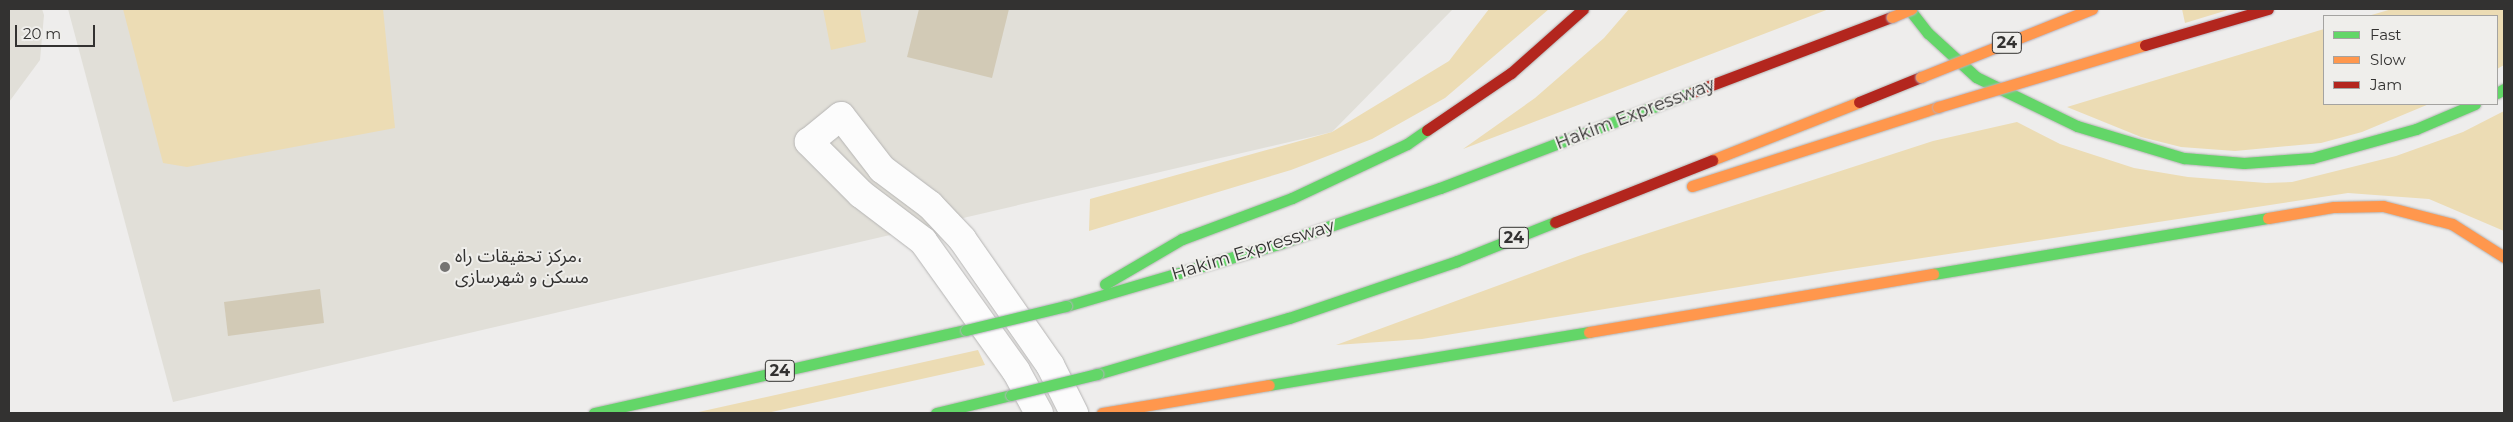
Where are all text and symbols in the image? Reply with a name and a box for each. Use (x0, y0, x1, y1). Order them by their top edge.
scale bar (18, 15, 98, 47)
legend (2323, 15, 2498, 105)
text: 20 m (23, 24, 61, 43)
text: Fast (2370, 25, 2401, 44)
road number: 24 (1991, 29, 2023, 56)
text: Slow (2370, 50, 2406, 69)
street label: Hakim Expressway (1552, 74, 1718, 154)
text: Jam (2370, 75, 2402, 94)
street label: Hakim Expressway (1169, 215, 1337, 285)
road number: 24 (1498, 224, 1530, 252)
place label: مرکز تحقیقات راه، مسکن و شهرسازی (455, 246, 589, 288)
marker: مرکز تحقیقات راه، مسکن و شهرسازی (439, 261, 451, 273)
road number: 24 (764, 358, 796, 384)

